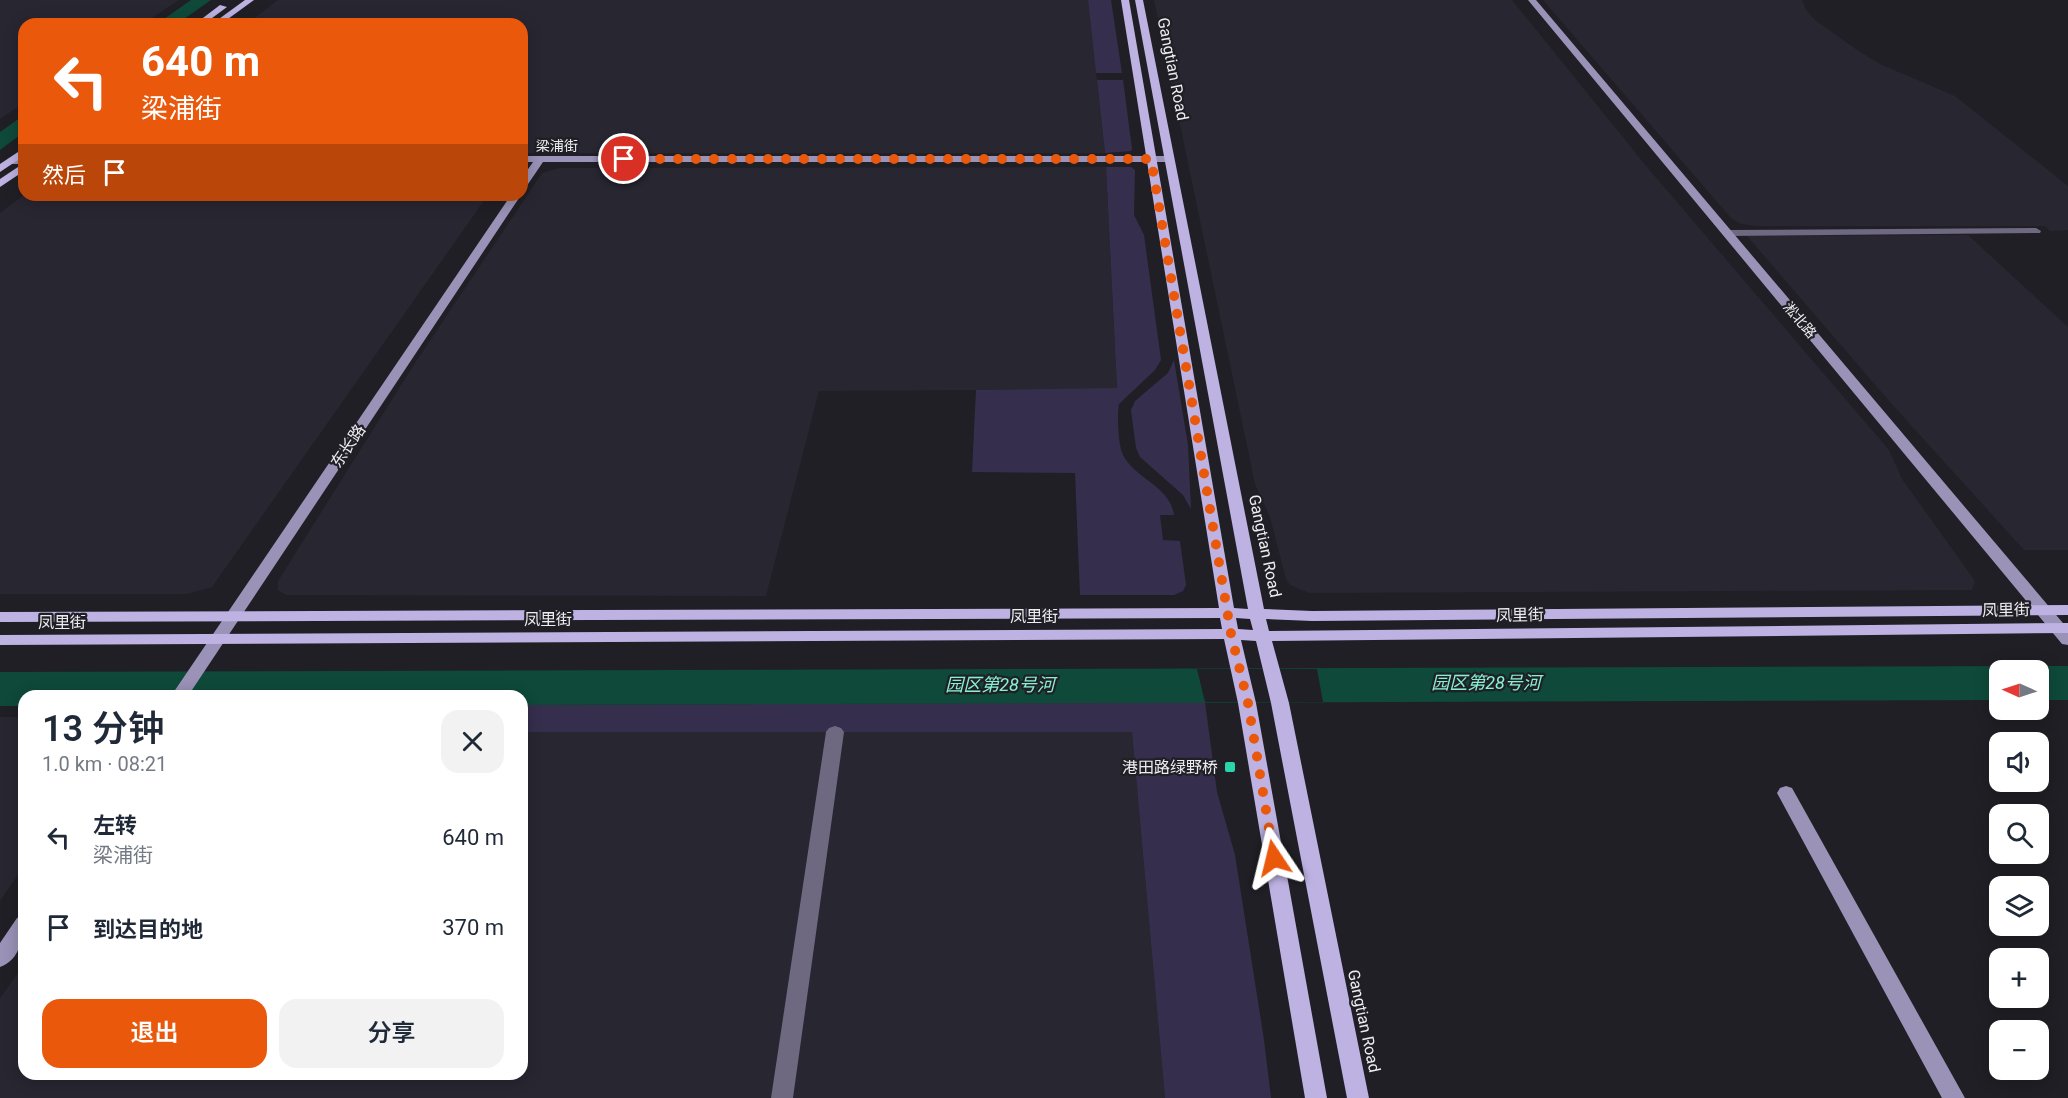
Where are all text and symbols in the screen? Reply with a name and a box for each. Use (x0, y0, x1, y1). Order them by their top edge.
street label: Gangtian Road (1154, 16, 1192, 122)
text: 640 m (141, 37, 260, 86)
icon: left (42, 42, 120, 120)
text: 梁浦街 (141, 93, 222, 125)
pin (598, 133, 649, 184)
street label: 梁浦街 (536, 138, 578, 154)
icon: arrive (607, 142, 640, 175)
icon: arrive (98, 156, 131, 189)
text: 然后 (42, 163, 86, 188)
street label: 淞北路 (1780, 299, 1820, 341)
street label: 东长路 (327, 421, 369, 471)
street label: Gangtian Road (1245, 493, 1285, 599)
street label: 凤里街 (1982, 600, 2030, 620)
street label: 凤里街 (1496, 605, 1544, 625)
street label: 凤里街 (1010, 607, 1058, 626)
street label: 凤里街 (524, 610, 572, 629)
street label: 凤里街 (38, 613, 86, 632)
north arrow (1989, 660, 2049, 720)
map controls (1989, 660, 2049, 1080)
water label: 园区第28号河 (1431, 672, 1544, 693)
water label: 园区第28号河 (945, 674, 1058, 695)
text: 13 分钟 (42, 708, 164, 750)
button: close (441, 710, 504, 773)
button: sound (1989, 732, 2049, 792)
text: 1.0 km · 08:21 (42, 752, 167, 776)
place label: 港田路绿野桥 (1122, 758, 1218, 777)
marker: 港田路绿野桥 (1223, 760, 1237, 774)
button: search (1989, 804, 2049, 864)
text: 左转 (93, 813, 137, 838)
icon: left (42, 821, 75, 854)
text: 640 m (442, 825, 504, 850)
position arrow (1242, 826, 1306, 890)
text: 梁浦街 (93, 843, 153, 867)
button: layers (1989, 876, 2049, 936)
icon: arrive (42, 911, 75, 944)
text: 370 m (442, 915, 504, 940)
text: 到达目的地 (93, 917, 203, 942)
button: + (1989, 948, 2049, 1008)
street label: Gangtian Road (1344, 968, 1384, 1074)
button: 退出 (42, 999, 267, 1068)
button: 分享 (279, 999, 504, 1068)
button: − (1989, 1020, 2049, 1080)

